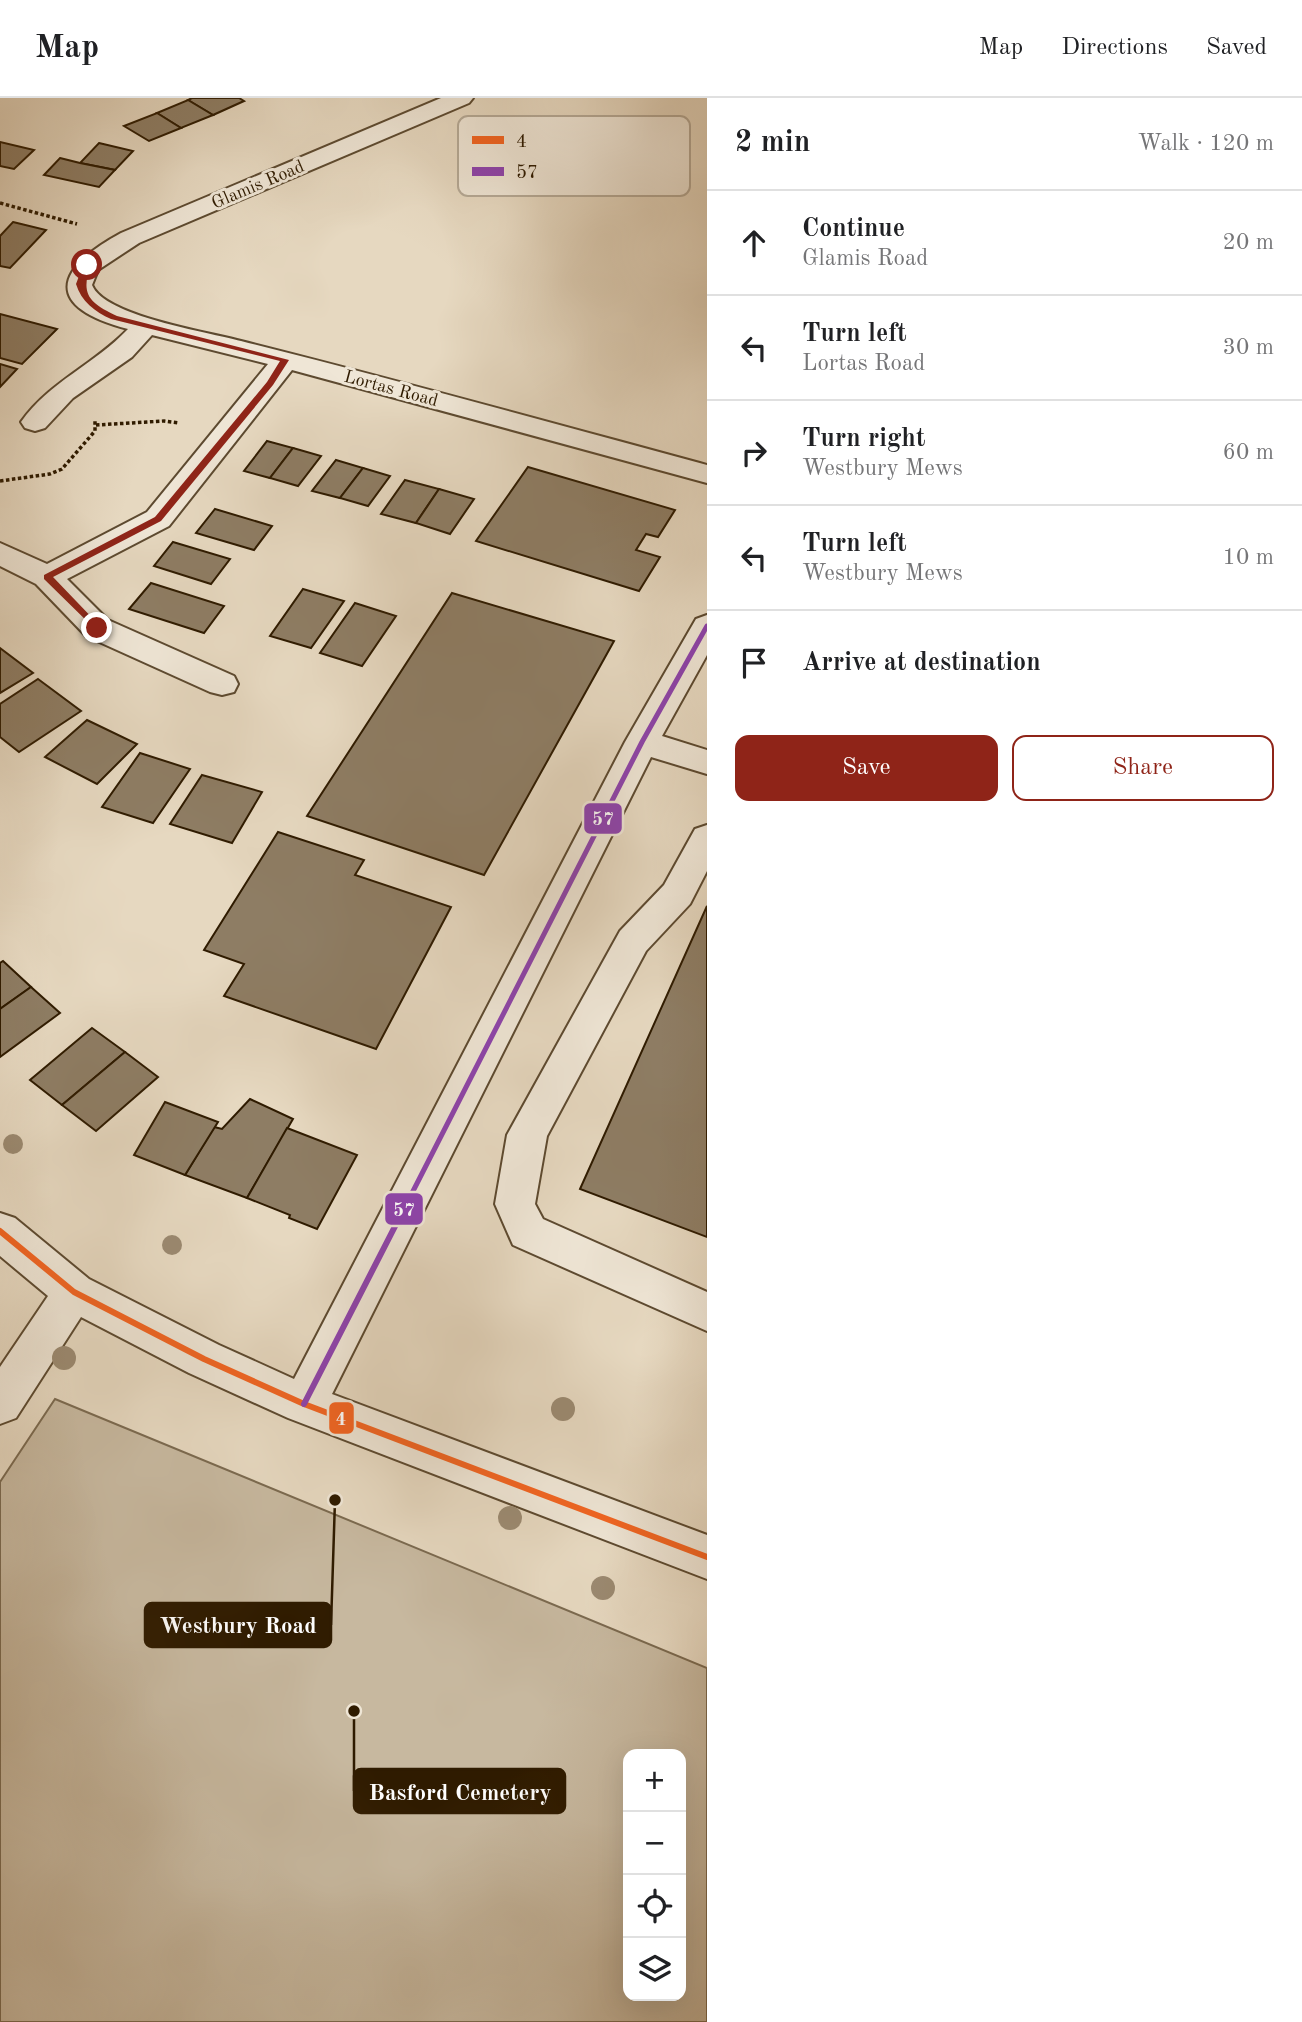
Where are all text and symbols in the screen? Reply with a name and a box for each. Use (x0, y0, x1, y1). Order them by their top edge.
text: Map (35, 32, 99, 65)
text: Map (979, 36, 1023, 60)
text: Directions (1061, 36, 1168, 60)
text: Saved (1206, 36, 1267, 60)
legend (458, 116, 690, 196)
text: 2 min (735, 128, 810, 158)
text: Walk · 120 m (1138, 132, 1274, 155)
text: 4 (516, 133, 527, 152)
street label: Glamis Road (209, 157, 307, 213)
text: 57 (516, 164, 538, 183)
text: Continue (802, 216, 905, 242)
icon: ahead (735, 224, 773, 262)
text: 20 m (1223, 231, 1274, 254)
text: Glamis Road (802, 247, 928, 270)
route start (71, 249, 102, 280)
text: Turn left (802, 321, 907, 347)
icon: left (735, 329, 773, 367)
text: 30 m (1223, 336, 1274, 359)
text: Lortas Road (802, 352, 925, 375)
street label: Lortas Road (342, 368, 440, 410)
text: Turn right (802, 426, 925, 452)
icon: right (735, 434, 773, 472)
text: 60 m (1223, 441, 1274, 464)
text: Westbury Mews (802, 457, 963, 480)
text: Turn left (802, 531, 907, 557)
icon: left (735, 539, 773, 577)
text: 10 m (1223, 546, 1274, 569)
text: Westbury Mews (802, 562, 963, 585)
route end (81, 612, 112, 643)
icon: arrive (735, 644, 773, 682)
text: Arrive at destination (802, 650, 1041, 676)
button: Save (735, 735, 998, 801)
button: Share (1012, 735, 1274, 801)
line badge: 57 (583, 802, 623, 835)
text: 57 (592, 811, 614, 830)
line badge: 57 (384, 1192, 424, 1226)
text: 57 (393, 1202, 415, 1221)
line badge: 4 (328, 1401, 355, 1435)
text: 4 (335, 1411, 347, 1430)
callout: Westbury Road (145, 1603, 331, 1647)
text: Westbury Road (159, 1615, 317, 1638)
map controls (623, 1749, 686, 2001)
button: + (623, 1749, 686, 1812)
callout: Basford Cemetery (354, 1769, 565, 1813)
text: Basford Cemetery (369, 1782, 551, 1805)
button: − (623, 1812, 686, 1875)
button: locate (623, 1875, 686, 1938)
button: layers (623, 1938, 686, 2001)

